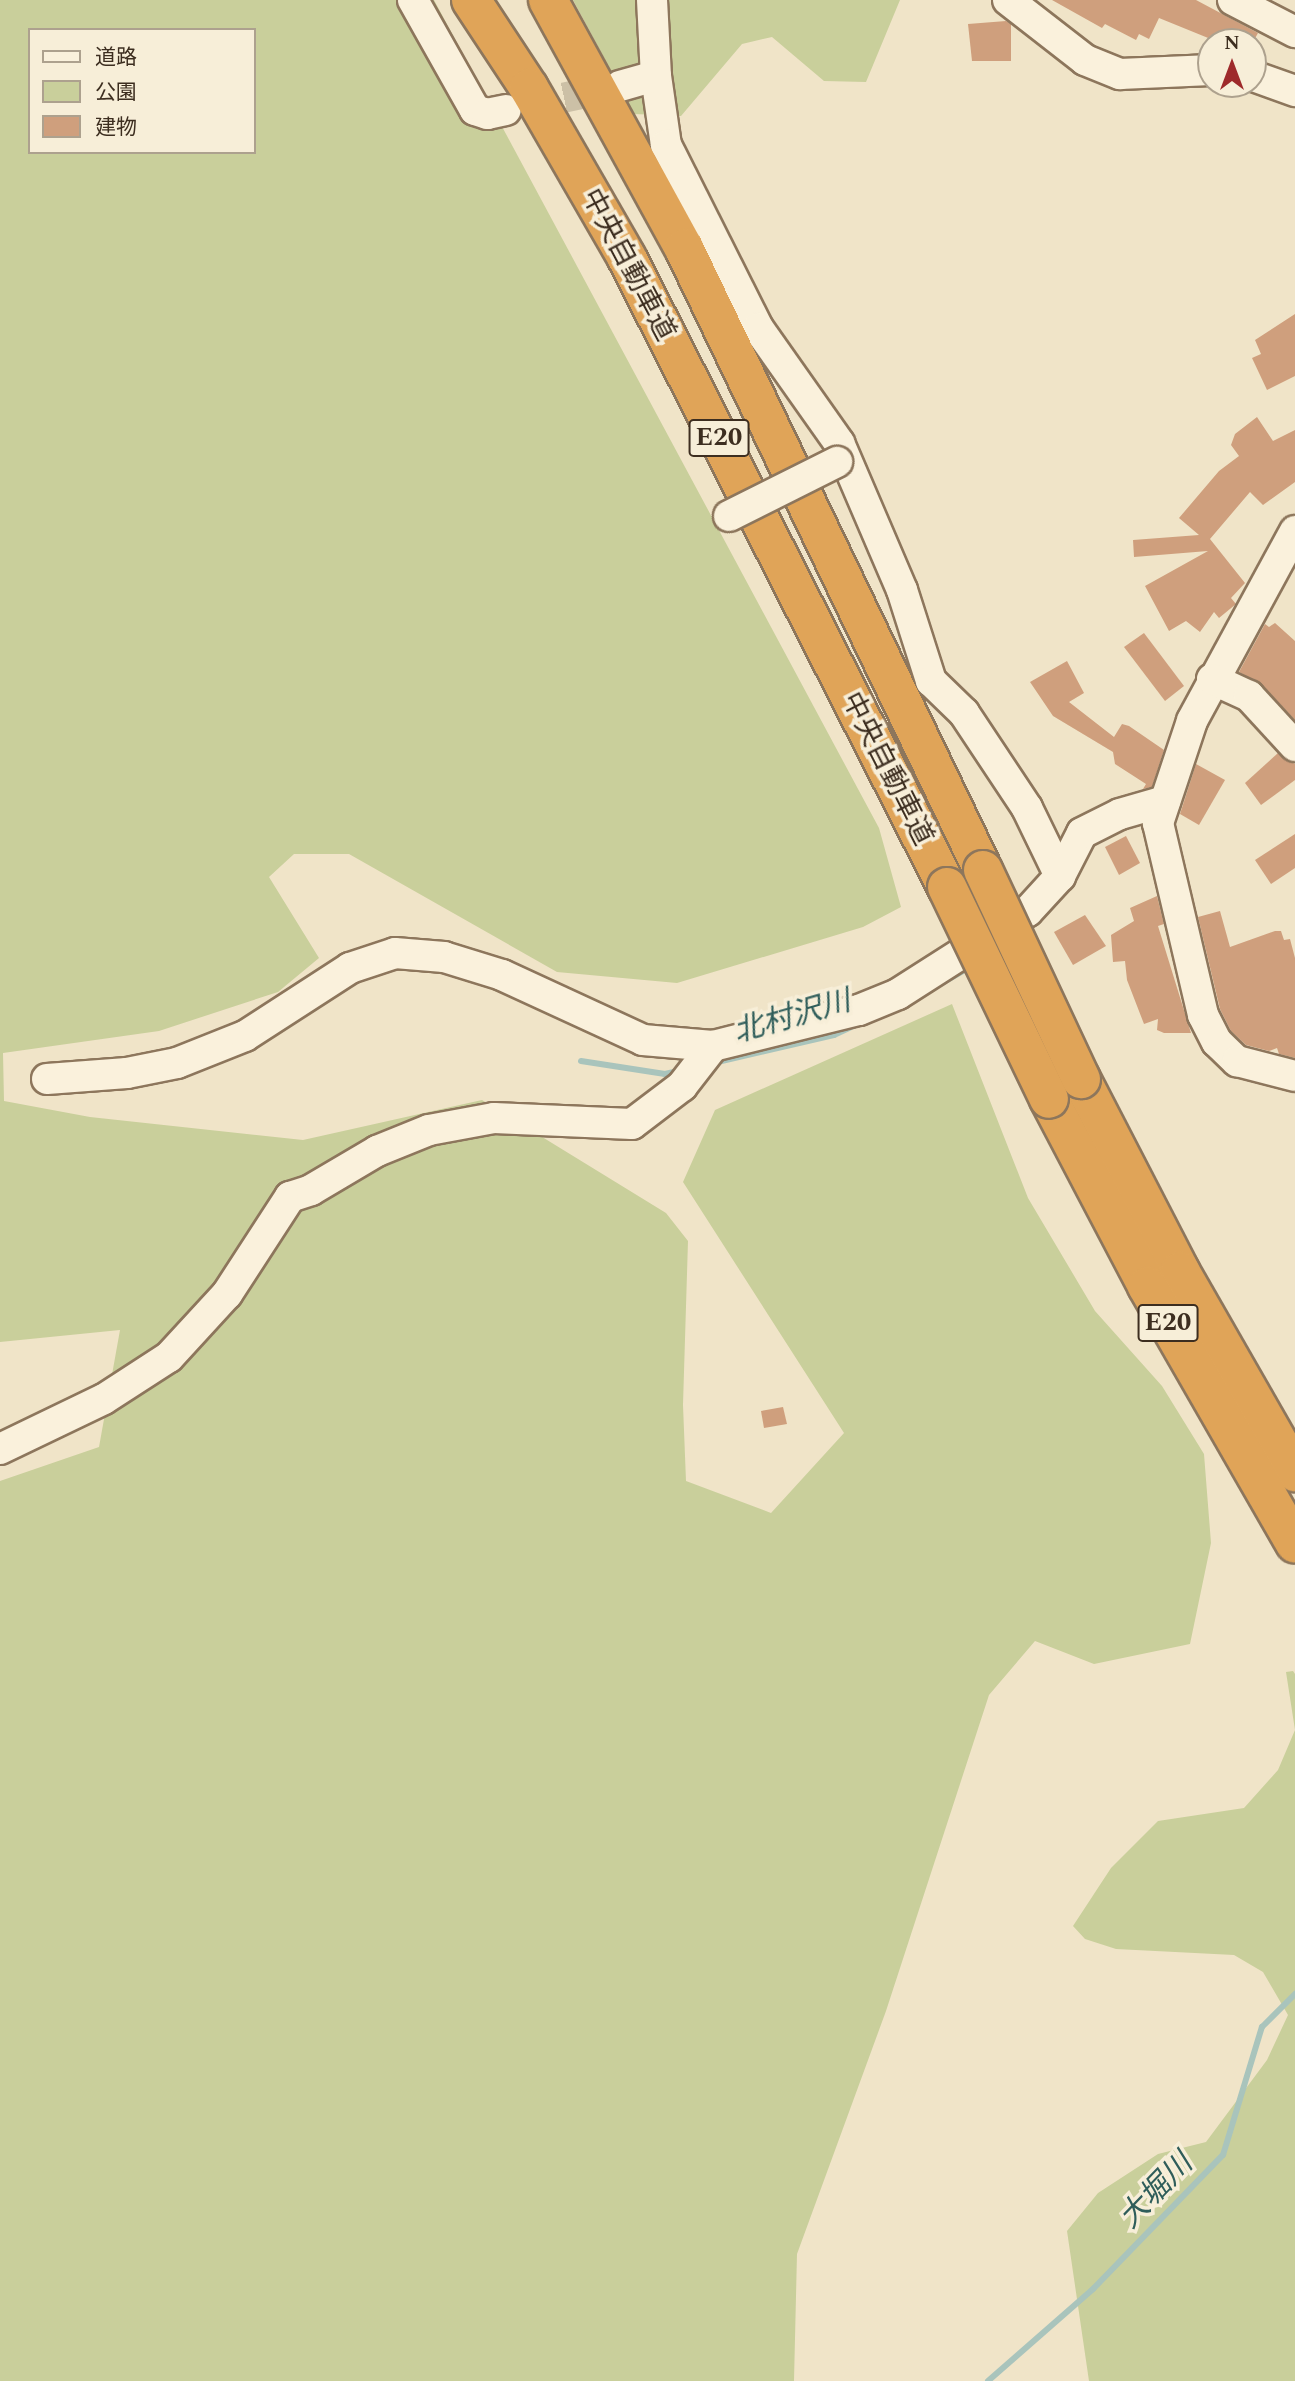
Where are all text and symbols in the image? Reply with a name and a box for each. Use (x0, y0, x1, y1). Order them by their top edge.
legend (28, 28, 256, 154)
north arrow (1197, 28, 1267, 98)
text: N (1224, 29, 1240, 58)
text: 道路 (95, 42, 137, 74)
text: 公園 (95, 77, 137, 109)
text: 建物 (95, 112, 137, 144)
street label: 中央自動車道 (574, 183, 682, 347)
road number: E20 (688, 416, 750, 460)
street label: 中央自動車道 (834, 687, 940, 851)
water label: 北村沢川 (729, 983, 855, 1051)
road number: E20 (1136, 1300, 1200, 1346)
water label: 大堀川 (1112, 2146, 1200, 2236)

